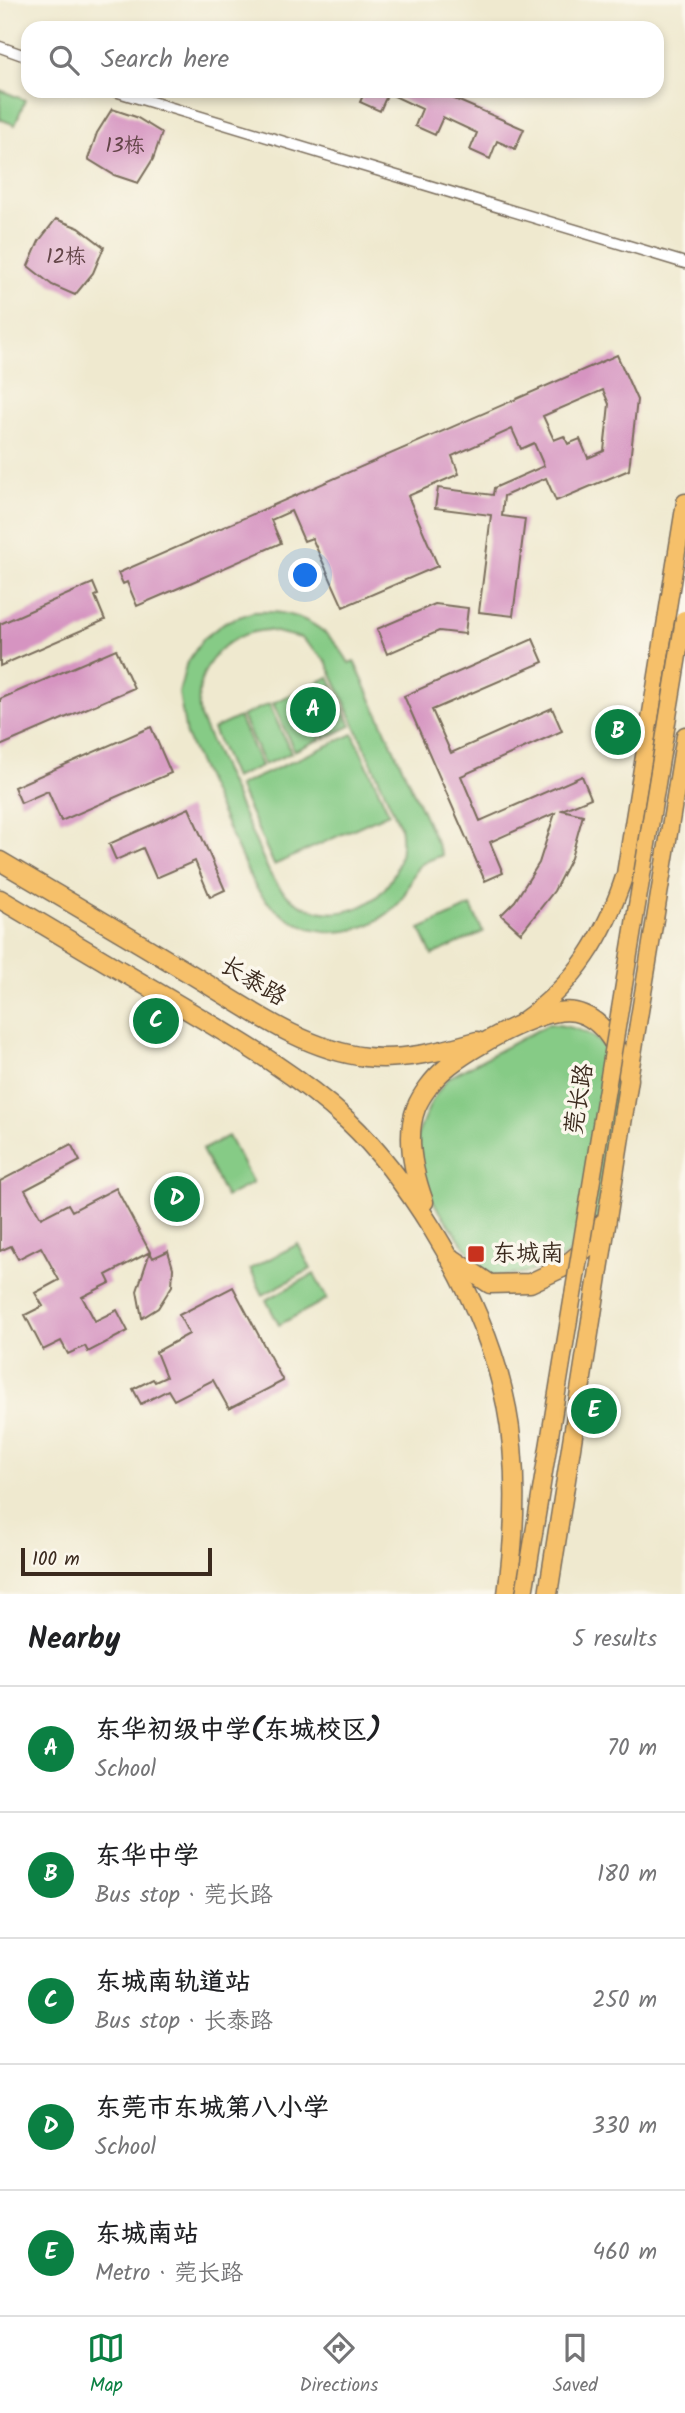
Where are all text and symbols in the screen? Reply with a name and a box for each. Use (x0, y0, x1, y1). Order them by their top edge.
search box (21, 21, 664, 98)
text: Search here (101, 39, 229, 81)
icon: search (45, 41, 83, 79)
house number: 13栋 (105, 130, 145, 163)
house number: 12栋 (46, 241, 86, 274)
your location (288, 558, 322, 592)
pin: A (290, 684, 336, 736)
pin: B (595, 706, 641, 758)
street label: 长泰路 (212, 947, 294, 1017)
pin: C (133, 995, 179, 1047)
street label: 莞长路 (555, 1060, 605, 1138)
pin: D (154, 1173, 200, 1225)
place label: 东城南 (492, 1235, 564, 1274)
marker: 东城南 (466, 1244, 486, 1264)
pin: E (571, 1385, 617, 1437)
scale bar (21, 1545, 212, 1577)
text: 100 m (32, 1545, 80, 1575)
text: Nearby (28, 1616, 120, 1664)
text: 5 results (572, 1622, 657, 1658)
text: 东华初级中学(东城校区) (95, 1710, 381, 1752)
text: A (44, 1731, 58, 1767)
text: 70 m (607, 1731, 657, 1767)
text: School (95, 1752, 156, 1788)
text: 东华中学 (95, 1836, 199, 1878)
text: B (44, 1857, 58, 1893)
text: 180 m (597, 1857, 657, 1893)
text: Bus stop · 莞长路 (95, 1878, 273, 1914)
text: 东城南轨道站 (95, 1962, 251, 2004)
text: C (44, 1983, 58, 2019)
text: 250 m (592, 1983, 657, 2019)
text: Bus stop · 长泰路 (95, 2004, 273, 2040)
text: 东莞市东城第八小学 (95, 2088, 329, 2130)
text: D (43, 2109, 59, 2145)
text: 330 m (592, 2109, 657, 2145)
text: School (95, 2130, 156, 2166)
text: 东城南站 (95, 2214, 199, 2256)
text: E (45, 2235, 57, 2271)
text: 460 m (593, 2235, 657, 2271)
text: Metro · 莞长路 (95, 2256, 243, 2292)
tab: Map (87, 2329, 125, 2401)
tab: Directions (300, 2329, 378, 2401)
tab: Saved (553, 2329, 598, 2401)

